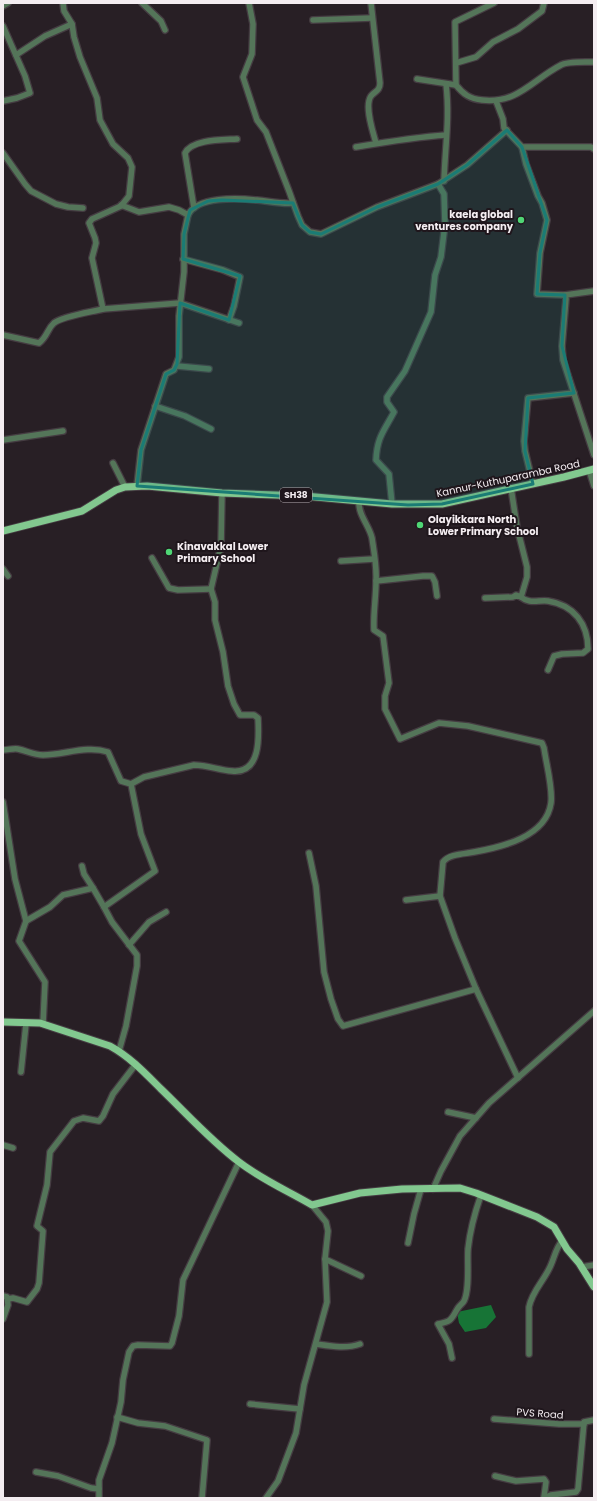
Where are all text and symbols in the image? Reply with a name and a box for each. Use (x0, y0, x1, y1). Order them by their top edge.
place label: kaela global ventures company (415, 207, 514, 234)
marker: kaela global ventures company (516, 215, 526, 225)
street label: Kannur-Kuthuparamba Road (435, 456, 581, 501)
road number: SH38 (280, 488, 312, 502)
place label: Olayikkara North Lower Primary School (428, 512, 539, 539)
marker: Olayikkara North Lower Primary School (415, 520, 425, 530)
place label: Kinavakkal Lower Primary School (177, 539, 269, 566)
marker: Kinavakkal Lower Primary School (164, 547, 174, 557)
street label: PVS Road (516, 1404, 564, 1423)

